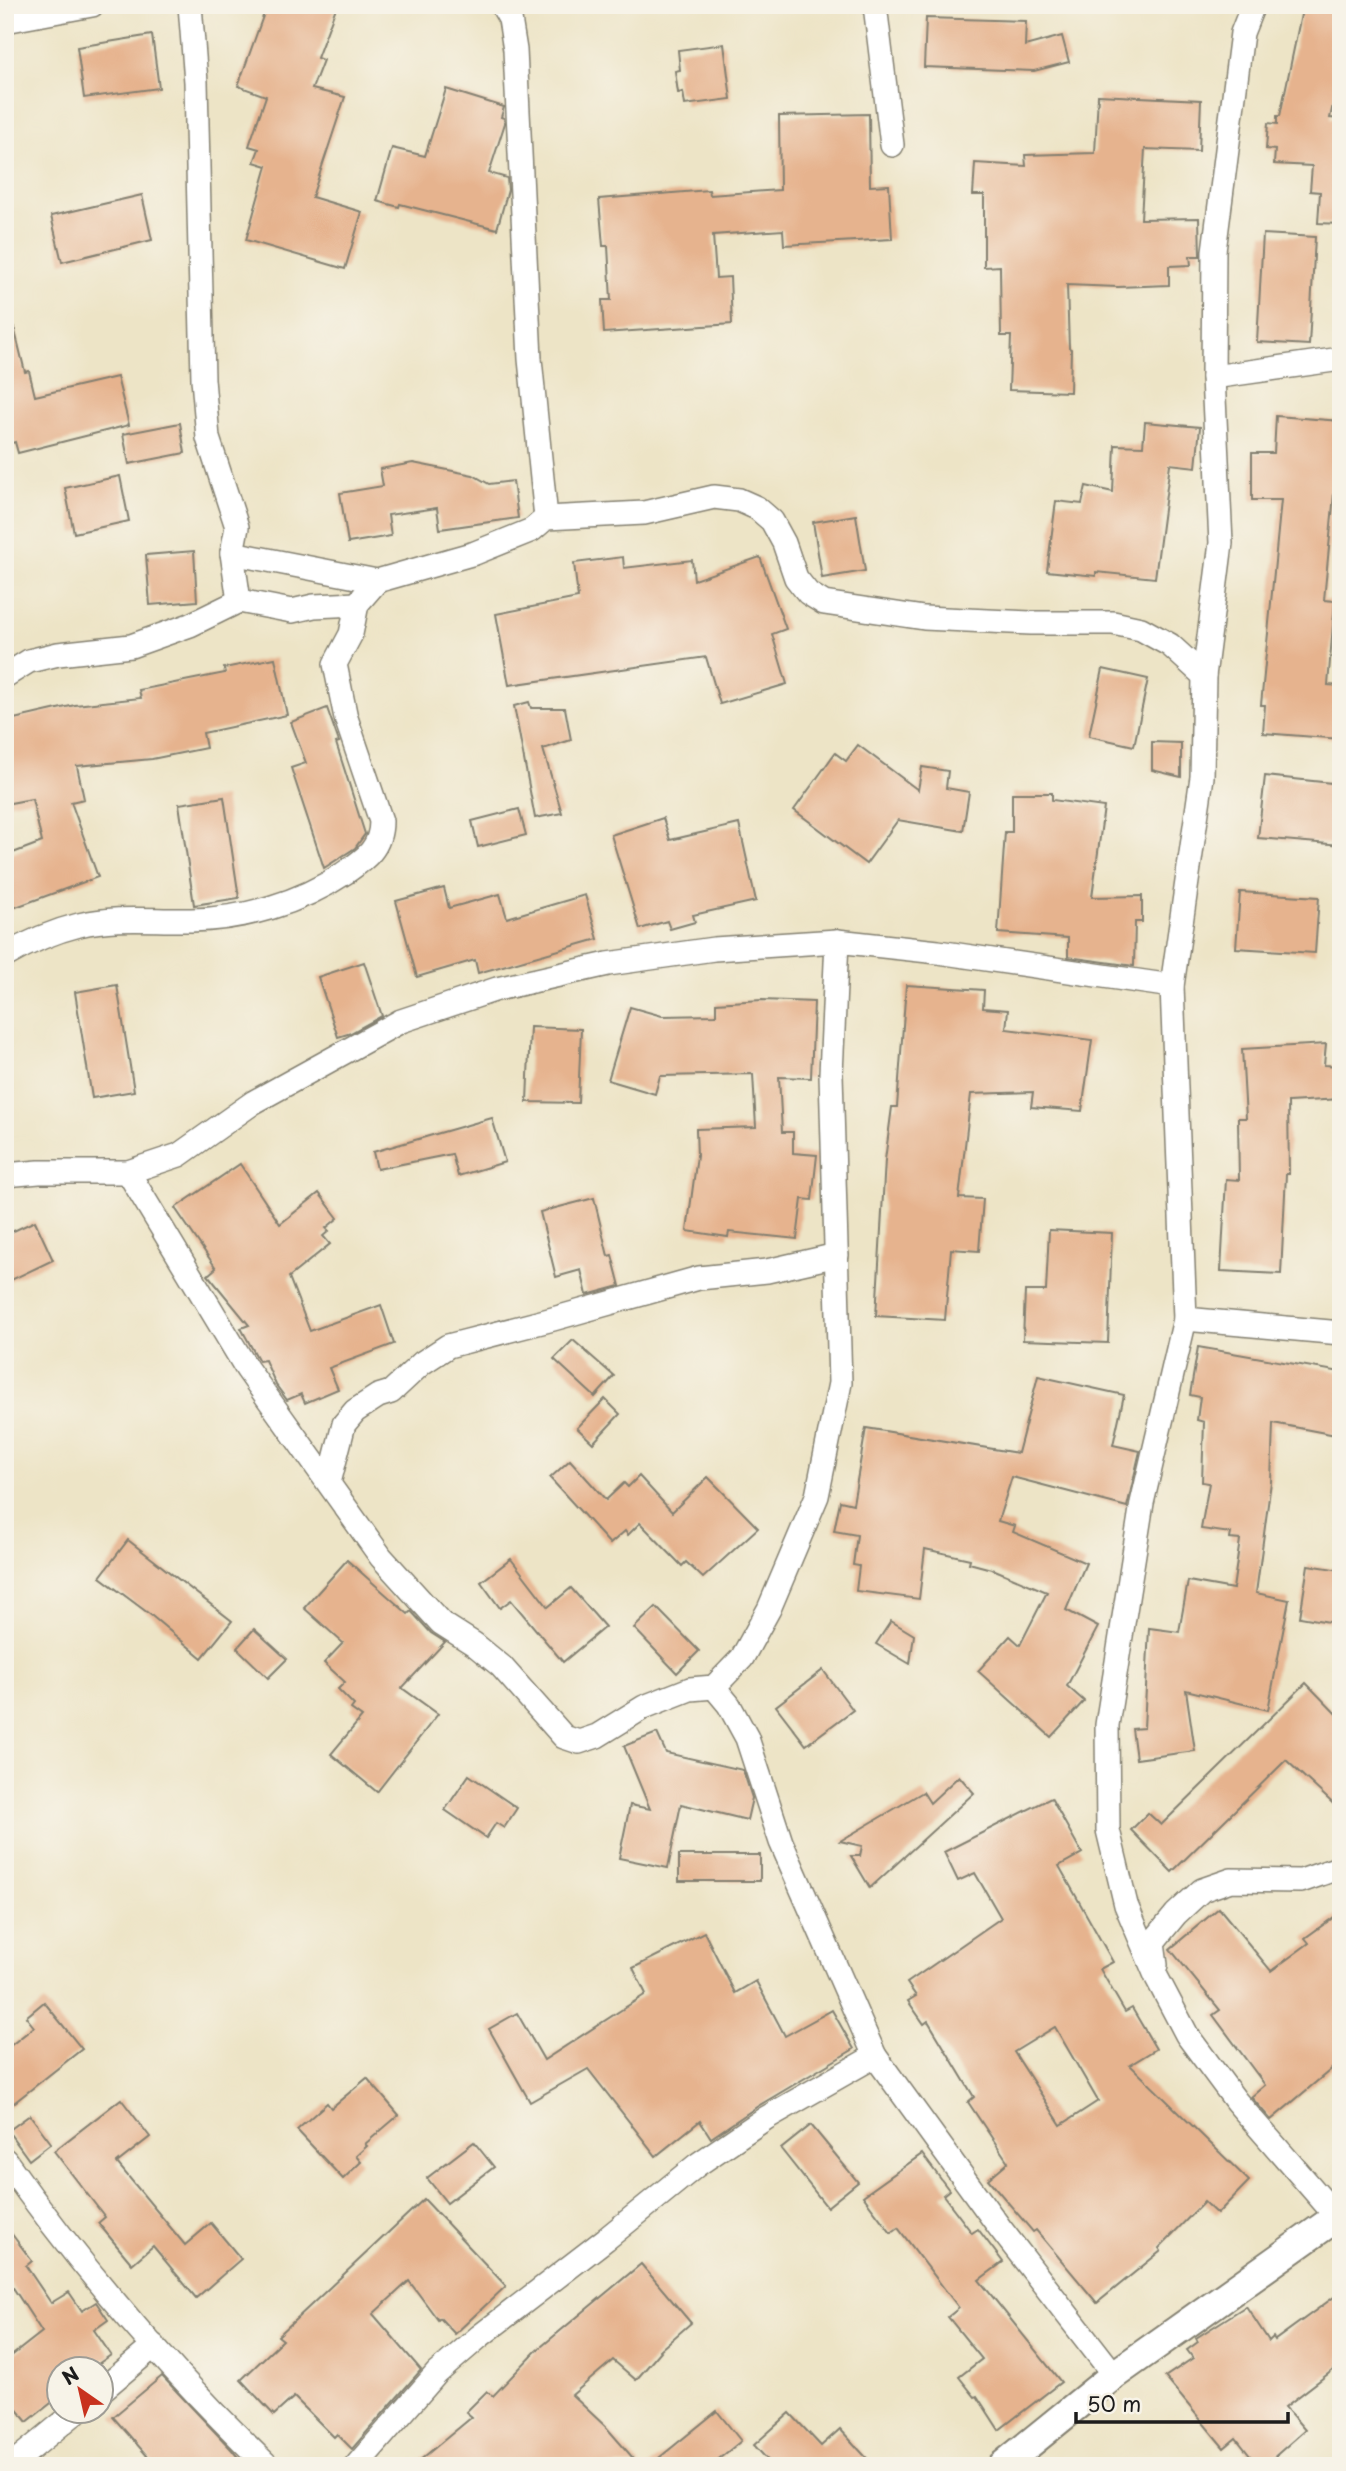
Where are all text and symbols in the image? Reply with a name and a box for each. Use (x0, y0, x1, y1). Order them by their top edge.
north arrow (46, 2356, 116, 2426)
text: N (56, 2359, 84, 2391)
scale bar (1076, 2380, 1288, 2424)
text: 50 m (1087, 2387, 1141, 2419)

